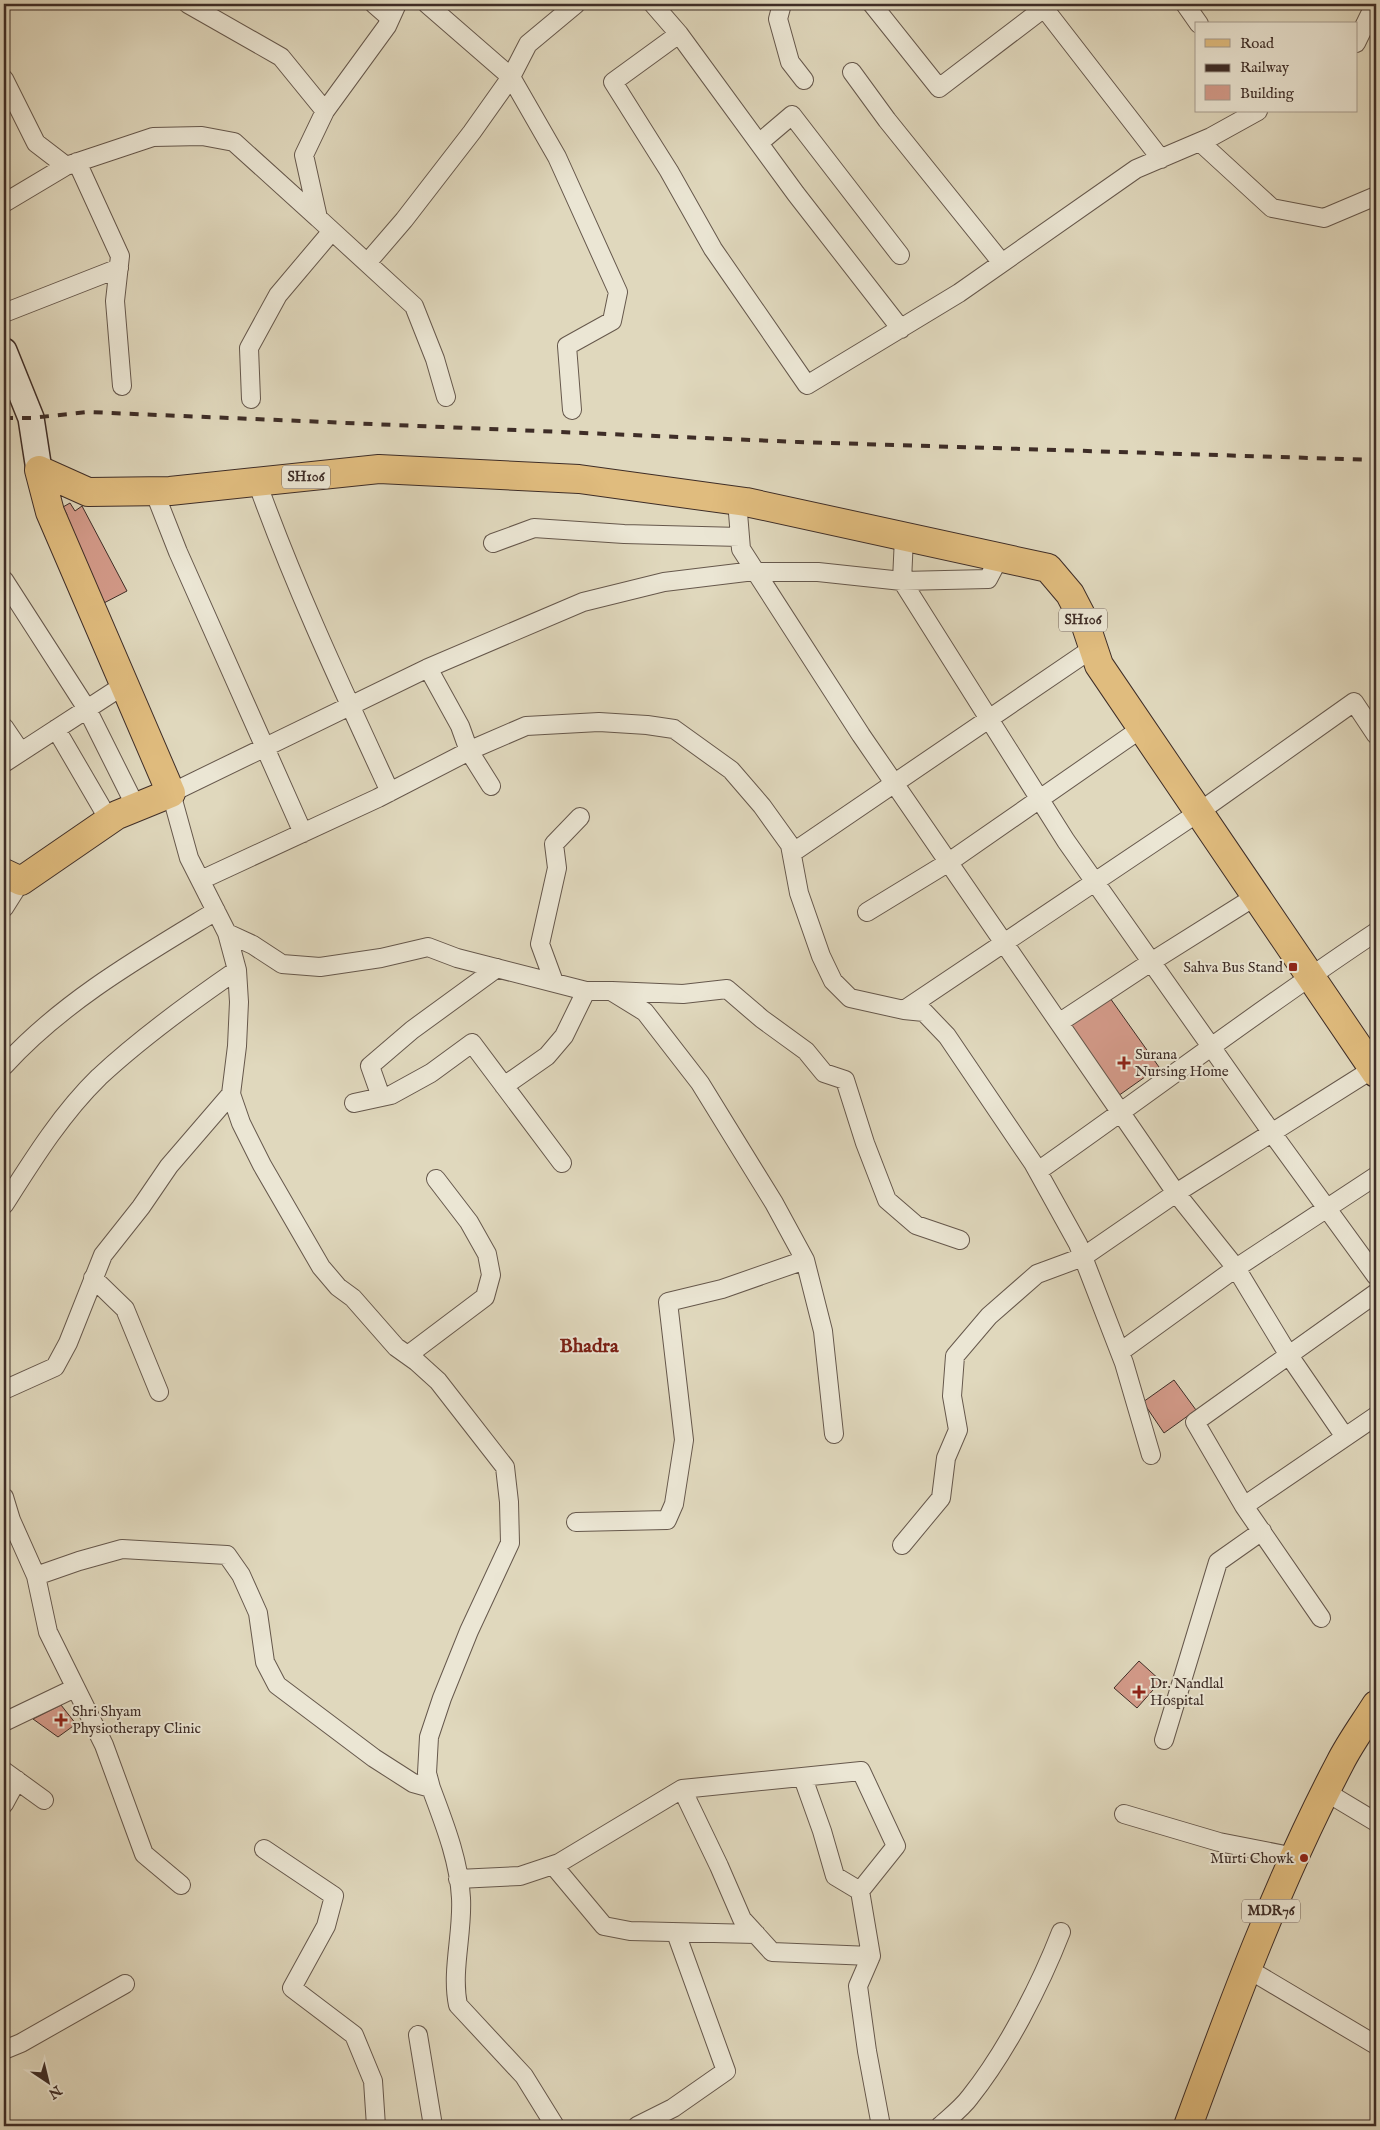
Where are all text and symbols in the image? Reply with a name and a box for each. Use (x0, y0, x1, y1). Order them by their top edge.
legend (1195, 22, 1358, 112)
text: Road (1240, 34, 1275, 53)
text: Railway (1240, 58, 1290, 77)
text: Building (1240, 84, 1295, 103)
road number: SH106 (282, 466, 330, 488)
road number: SH106 (1059, 608, 1107, 632)
place label: Sahva Bus Stand (1183, 958, 1284, 977)
marker: Sahva Bus Stand (1287, 961, 1299, 973)
place label: Surana Nursing Home (1135, 1045, 1229, 1081)
marker: Surana Nursing Home (1117, 1056, 1131, 1070)
district label: Bhadra (559, 1334, 619, 1359)
place label: Dr. Nandlal Hospital (1150, 1674, 1224, 1710)
marker: Dr. Nandlal Hospital (1132, 1685, 1146, 1699)
place label: Shri Shyam Physiotherapy Clinic (72, 1702, 201, 1738)
marker: Shri Shyam Physiotherapy Clinic (54, 1713, 68, 1727)
place label: Murti Chowk (1210, 1849, 1295, 1868)
marker: Murti Chowk (1298, 1852, 1310, 1864)
road number: MDR76 (1242, 1900, 1300, 1922)
north arrow (22, 2058, 72, 2108)
text: N (45, 2080, 66, 2103)

